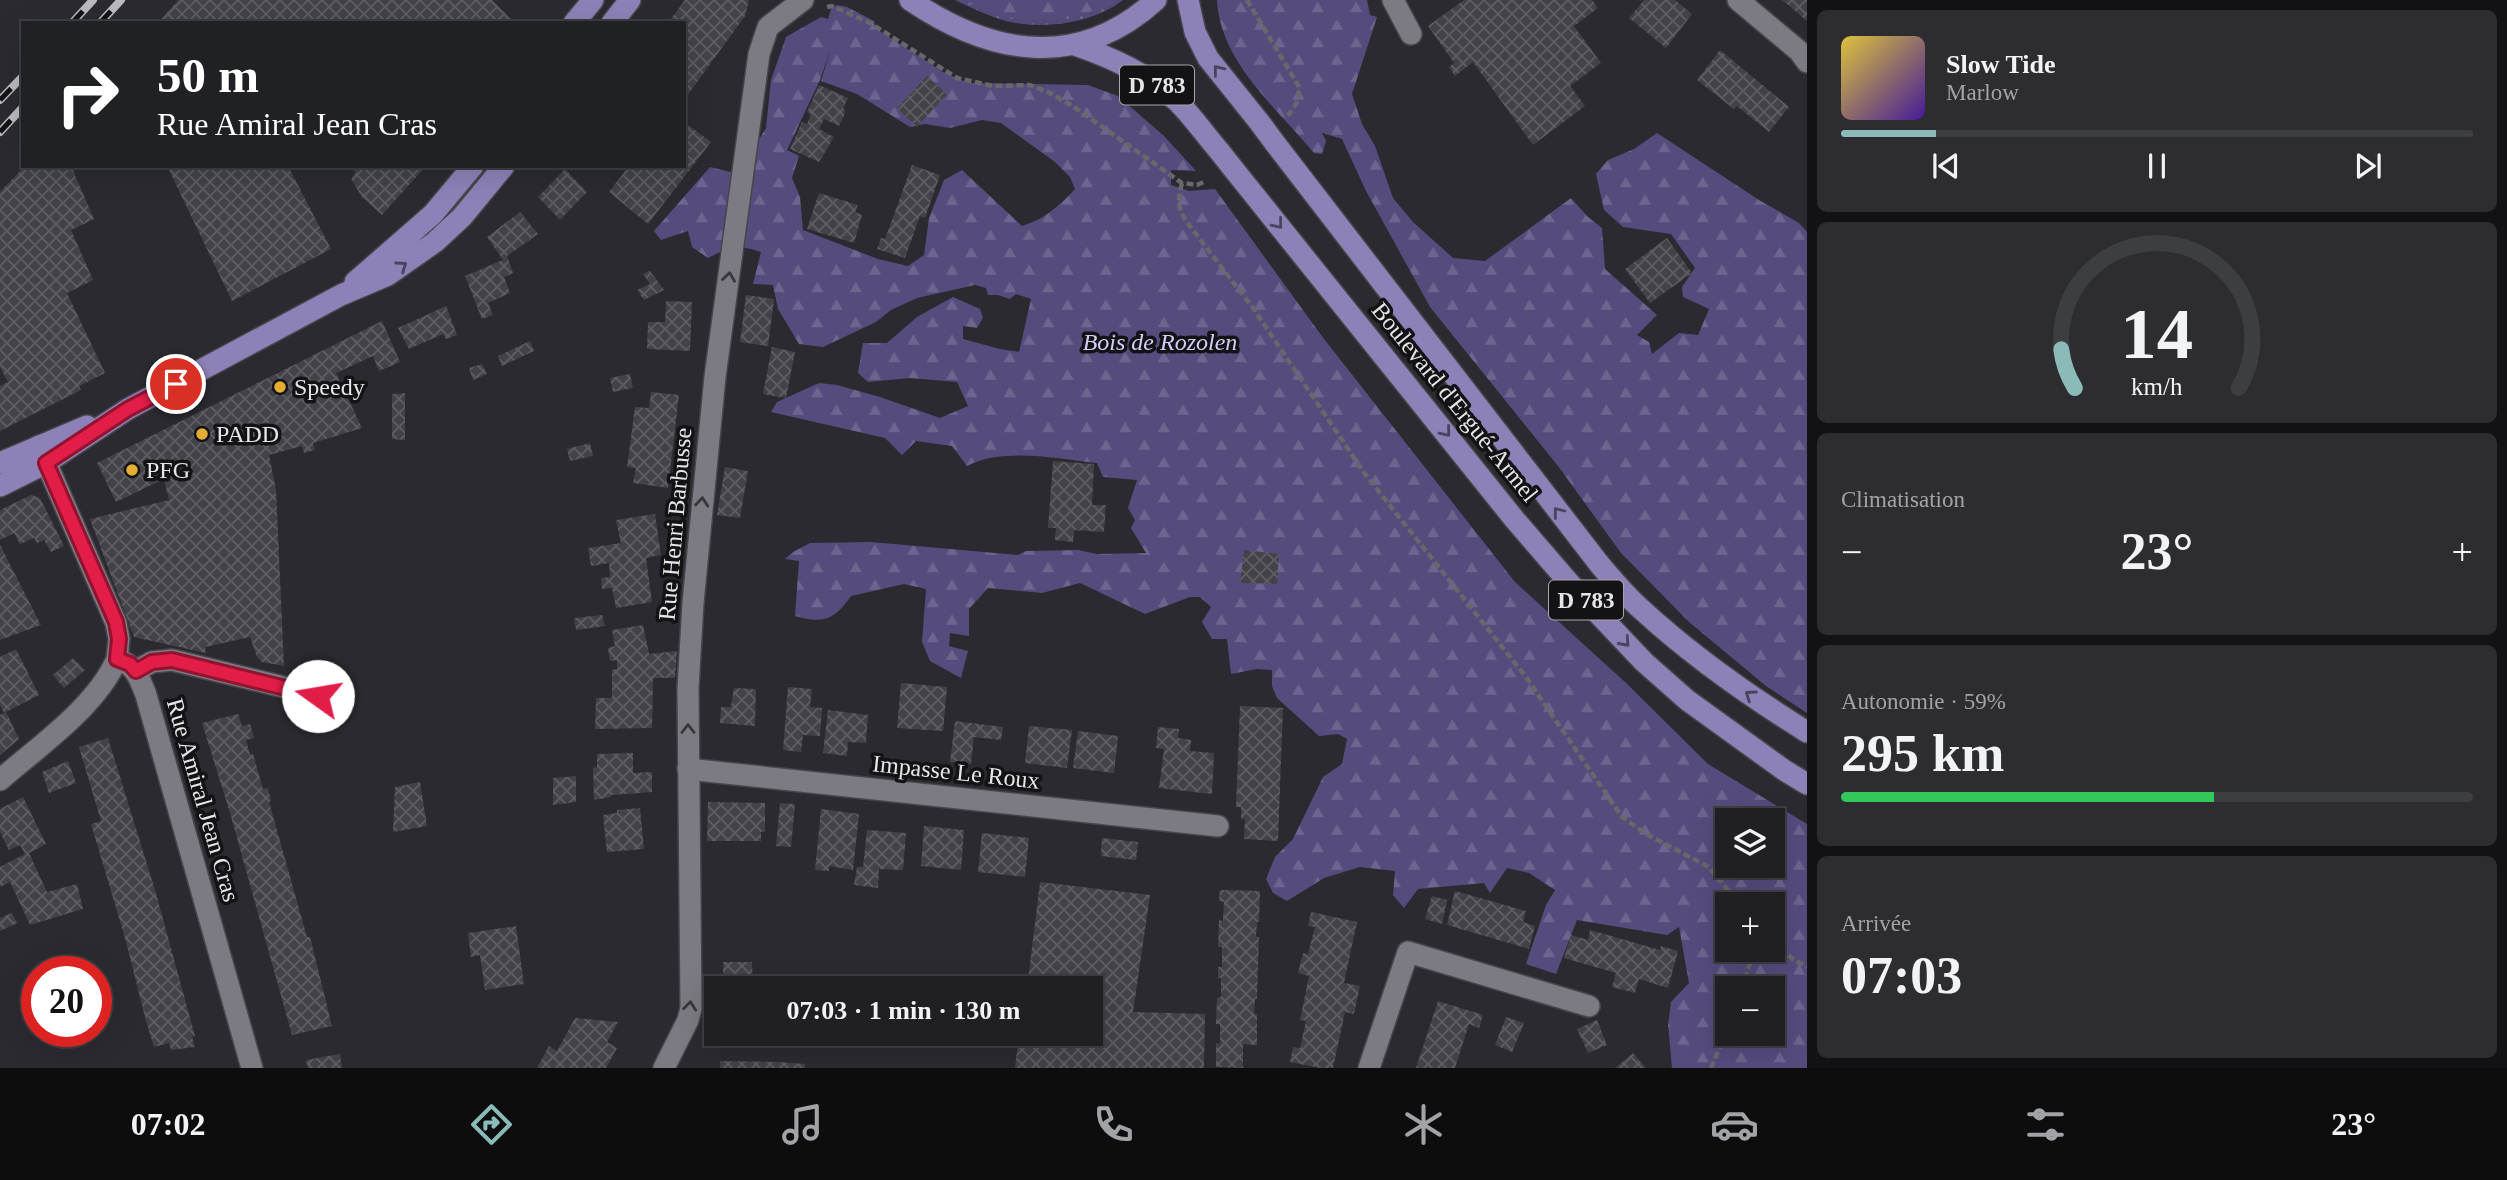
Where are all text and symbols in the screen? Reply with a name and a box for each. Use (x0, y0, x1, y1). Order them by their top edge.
text: 50 m (157, 48, 259, 103)
icon: right (42, 49, 133, 140)
text: Slow Tide (1946, 50, 2056, 79)
one-way arrow (1213, 65, 1226, 77)
road number: D 783 (1120, 66, 1194, 104)
text: Marlow (1946, 80, 2019, 105)
text: Rue Amiral Jean Cras (157, 106, 437, 142)
icon: previous (1927, 147, 1965, 185)
icon: pause (2138, 147, 2176, 185)
icon: next (2349, 147, 2387, 185)
one-way arrow (1270, 216, 1283, 229)
one-way arrow (394, 262, 407, 274)
one-way arrow (721, 271, 736, 282)
text: 14 (2121, 294, 2193, 375)
street label: Boulevard d'Ergué-Armel (1367, 297, 1543, 507)
park label: Bois de Rozolen (1083, 329, 1237, 355)
pin (146, 354, 206, 414)
icon: arrive (157, 365, 195, 403)
text: km/h (2131, 373, 2183, 400)
place label: Speedy (294, 374, 365, 400)
marker: Speedy (272, 379, 288, 395)
place label: PADD (216, 421, 279, 447)
one-way arrow (1437, 424, 1450, 436)
marker: PADD (194, 426, 210, 442)
street label: Rue Henri Barbusse (654, 427, 696, 621)
place label: PFG (146, 457, 190, 483)
marker: PFG (124, 462, 140, 478)
text: Climatisation (1841, 487, 1965, 512)
one-way arrow (694, 497, 709, 508)
one-way arrow (1553, 507, 1566, 519)
text: 23° (2121, 523, 2193, 580)
text: − (1841, 531, 1862, 573)
text: + (2452, 531, 2473, 573)
road number: D 783 (1549, 580, 1623, 620)
one-way arrow (1617, 634, 1629, 647)
position arrow (281, 659, 355, 733)
text: Autonomie · 59% (1841, 689, 2006, 714)
one-way arrow (1745, 691, 1758, 703)
street label: Rue Amiral Jean Cras (162, 696, 244, 904)
one-way arrow (680, 724, 696, 734)
text: 295 km (1841, 725, 2004, 782)
street label: Impasse Le Roux (871, 750, 1041, 794)
map controls (1715, 808, 1785, 1046)
button: layers (1715, 808, 1785, 878)
button: + (1715, 892, 1785, 962)
text: Arrivée (1841, 911, 1911, 936)
text: 07:03 (1841, 947, 1962, 1004)
speed limit sign: 20 (21, 956, 112, 1047)
button: − (1715, 976, 1785, 1046)
text: 07:03 · 1 min · 130 m (787, 996, 1021, 1025)
one-way arrow (682, 1000, 697, 1011)
icon: directions (467, 1100, 516, 1149)
icon: music (778, 1100, 827, 1149)
icon: phone (1089, 1100, 1138, 1149)
icon: climate (1399, 1100, 1448, 1149)
icon: car (1710, 1100, 1759, 1149)
icon: filters (2021, 1100, 2070, 1149)
text: 07:02 (131, 1106, 206, 1142)
text: 23° (2331, 1106, 2376, 1142)

